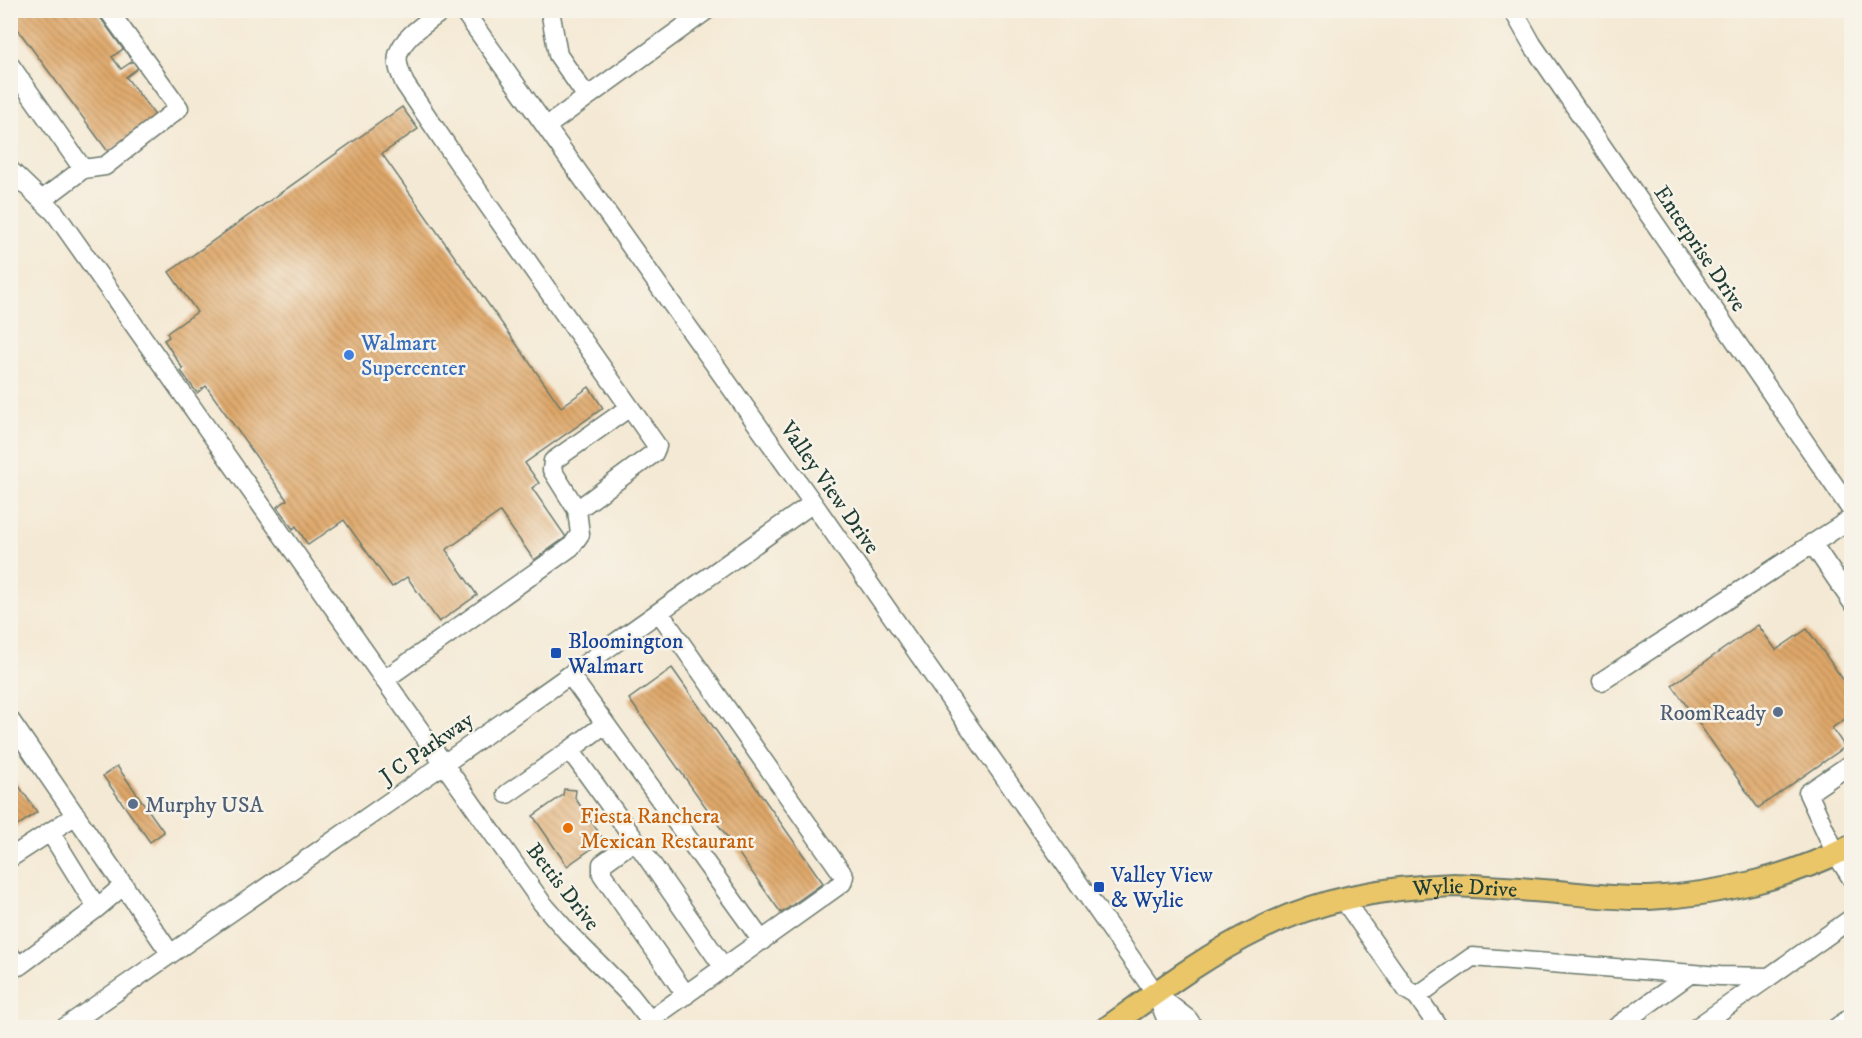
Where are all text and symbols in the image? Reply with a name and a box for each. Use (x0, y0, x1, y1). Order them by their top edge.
street label: Enterprise Drive (1648, 181, 1752, 317)
place label: Walmart Supercenter (360, 330, 467, 382)
marker: Walmart Supercenter (342, 348, 356, 362)
street label: Valley View Drive (774, 416, 885, 559)
place label: Bloomington Walmart (567, 628, 684, 680)
marker: Bloomington Walmart (549, 646, 563, 660)
place label: RoomReady (1659, 700, 1767, 727)
marker: RoomReady (1771, 705, 1785, 719)
street label: J C Parkway (373, 706, 479, 791)
place label: Murphy USA (145, 792, 265, 819)
marker: Murphy USA (126, 797, 140, 811)
place label: Fiesta Ranchera Mexican Restaurant (580, 803, 754, 855)
marker: Fiesta Ranchera Mexican Restaurant (561, 821, 575, 835)
street label: Bettis Drive (520, 838, 605, 936)
place label: Valley View & Wylie (1110, 862, 1213, 914)
street label: Wylie Drive (1411, 873, 1518, 904)
marker: Valley View & Wylie (1092, 880, 1106, 894)

